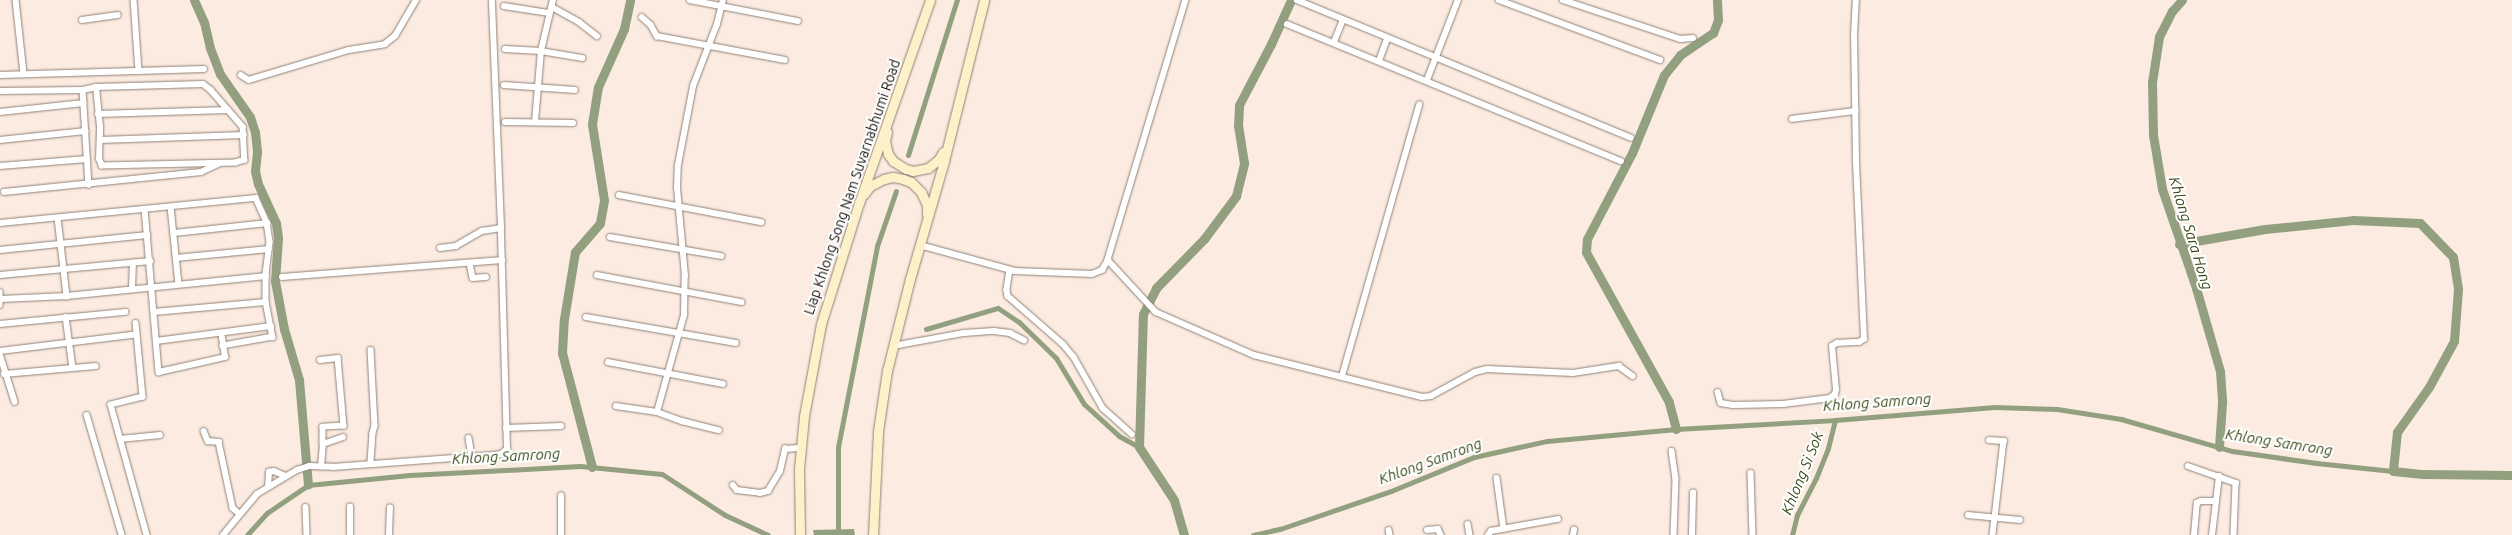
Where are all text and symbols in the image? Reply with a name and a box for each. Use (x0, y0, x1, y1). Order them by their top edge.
street label: Liap Khlong Song Nam Suvarnabhumi Road (800, 57, 904, 317)
water label: Khlong Sara Hong (2165, 174, 2217, 292)
water label: Khlong Samrong (1822, 389, 1932, 415)
water label: Khlong Samrong (2224, 425, 2334, 459)
water label: Khlong Si Sok (1777, 429, 1827, 517)
water label: Khlong Samrong (1376, 434, 1484, 488)
water label: Khlong Samrong (451, 444, 561, 468)

